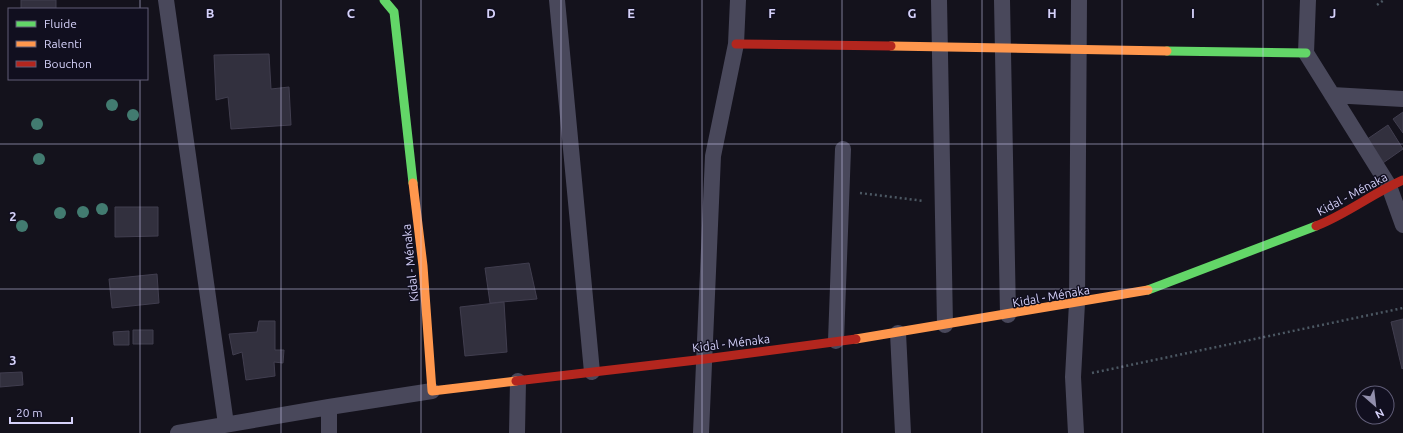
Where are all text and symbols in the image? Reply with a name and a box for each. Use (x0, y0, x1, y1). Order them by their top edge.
text: B (206, 6, 215, 20)
text: C (347, 6, 356, 20)
text: D (486, 6, 496, 20)
text: E (627, 6, 635, 20)
text: F (768, 6, 776, 20)
text: G (908, 6, 917, 20)
text: H (1047, 6, 1057, 20)
text: I (1191, 6, 1195, 20)
text: J (1330, 6, 1336, 20)
legend (8, 8, 148, 80)
text: Fluide (44, 17, 77, 30)
text: Ralenti (44, 37, 82, 50)
text: Bouchon (44, 57, 92, 70)
street label: Kidal - Ménaka (1314, 170, 1390, 218)
text: 2 (9, 209, 17, 223)
street label: Kidal - Ménaka (399, 224, 421, 302)
street label: Kidal - Ménaka (1011, 283, 1091, 309)
street label: Kidal - Ménaka (691, 332, 771, 354)
text: 3 (9, 353, 17, 367)
north arrow (1355, 385, 1395, 425)
scale bar (10, 399, 72, 425)
text: 20 m (16, 406, 43, 419)
text: N (1373, 407, 1386, 421)

